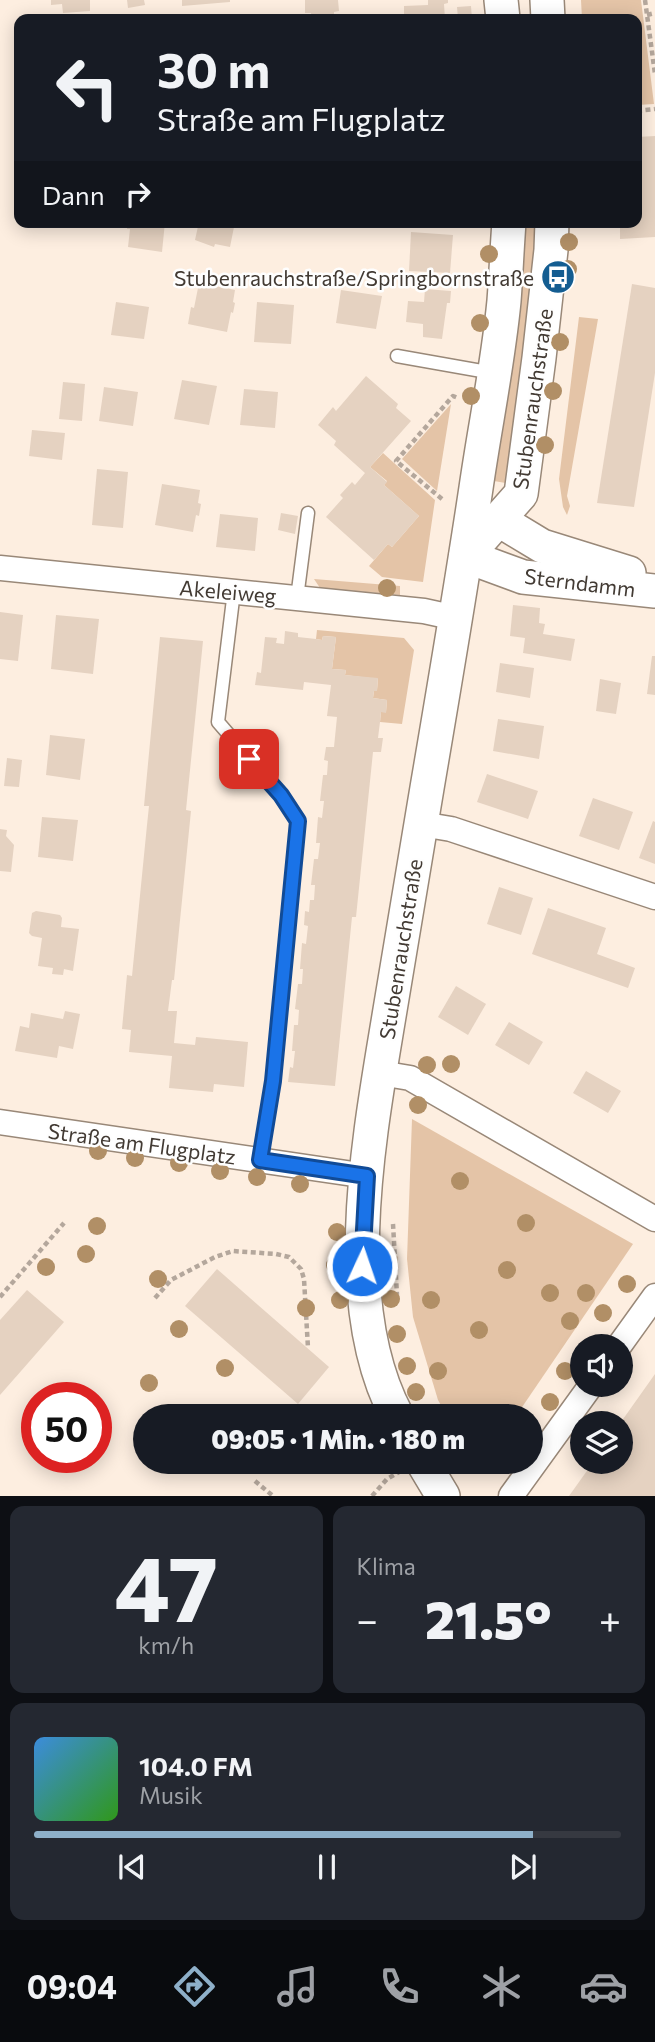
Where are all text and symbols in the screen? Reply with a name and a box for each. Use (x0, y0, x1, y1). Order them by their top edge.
text: 30 m (157, 38, 270, 98)
icon: left (42, 42, 133, 133)
text: Straße am Flugplatz (157, 98, 445, 138)
icon: right (119, 175, 157, 213)
text: Dann (42, 179, 105, 210)
bus stop icon: Stubenrauchstraße/Springbornstraße (539, 258, 577, 296)
place label: Stubenrauchstraße/Springbornstraße (174, 265, 534, 290)
street label: Stubenrauchstraße (507, 307, 557, 491)
street label: Sterndamm (523, 563, 637, 601)
street label: Akeleiweg (179, 574, 277, 608)
pin (219, 729, 279, 789)
icon: arrive (230, 740, 268, 778)
street label: Stubenrauchstraße (373, 857, 427, 1041)
street label: Straße am Flugplatz (47, 1117, 237, 1169)
position arrow (325, 1229, 399, 1303)
map controls (570, 1334, 633, 1474)
button: sound (570, 1334, 633, 1397)
speed limit sign: 50 (21, 1382, 112, 1473)
button: layers (570, 1411, 633, 1474)
text: 09:05 · 1 Min. · 180 m (211, 1423, 465, 1454)
text: 47 (114, 1529, 218, 1641)
text: Klima (357, 1552, 416, 1580)
text: 21.5° (425, 1586, 552, 1650)
text: − (357, 1595, 378, 1642)
text: + (599, 1595, 621, 1642)
text: km/h (138, 1631, 194, 1659)
text: 104.0 FM (139, 1750, 253, 1781)
text: Musik (139, 1781, 203, 1809)
icon: previous (113, 1848, 151, 1886)
icon: pause (308, 1848, 346, 1886)
icon: next (504, 1848, 542, 1886)
icon: directions (170, 1962, 219, 2011)
icon: music (273, 1962, 322, 2011)
icon: phone (375, 1962, 424, 2011)
icon: climate (477, 1962, 526, 2011)
icon: car (579, 1962, 628, 2011)
text: 09:04 (27, 1966, 117, 2006)

